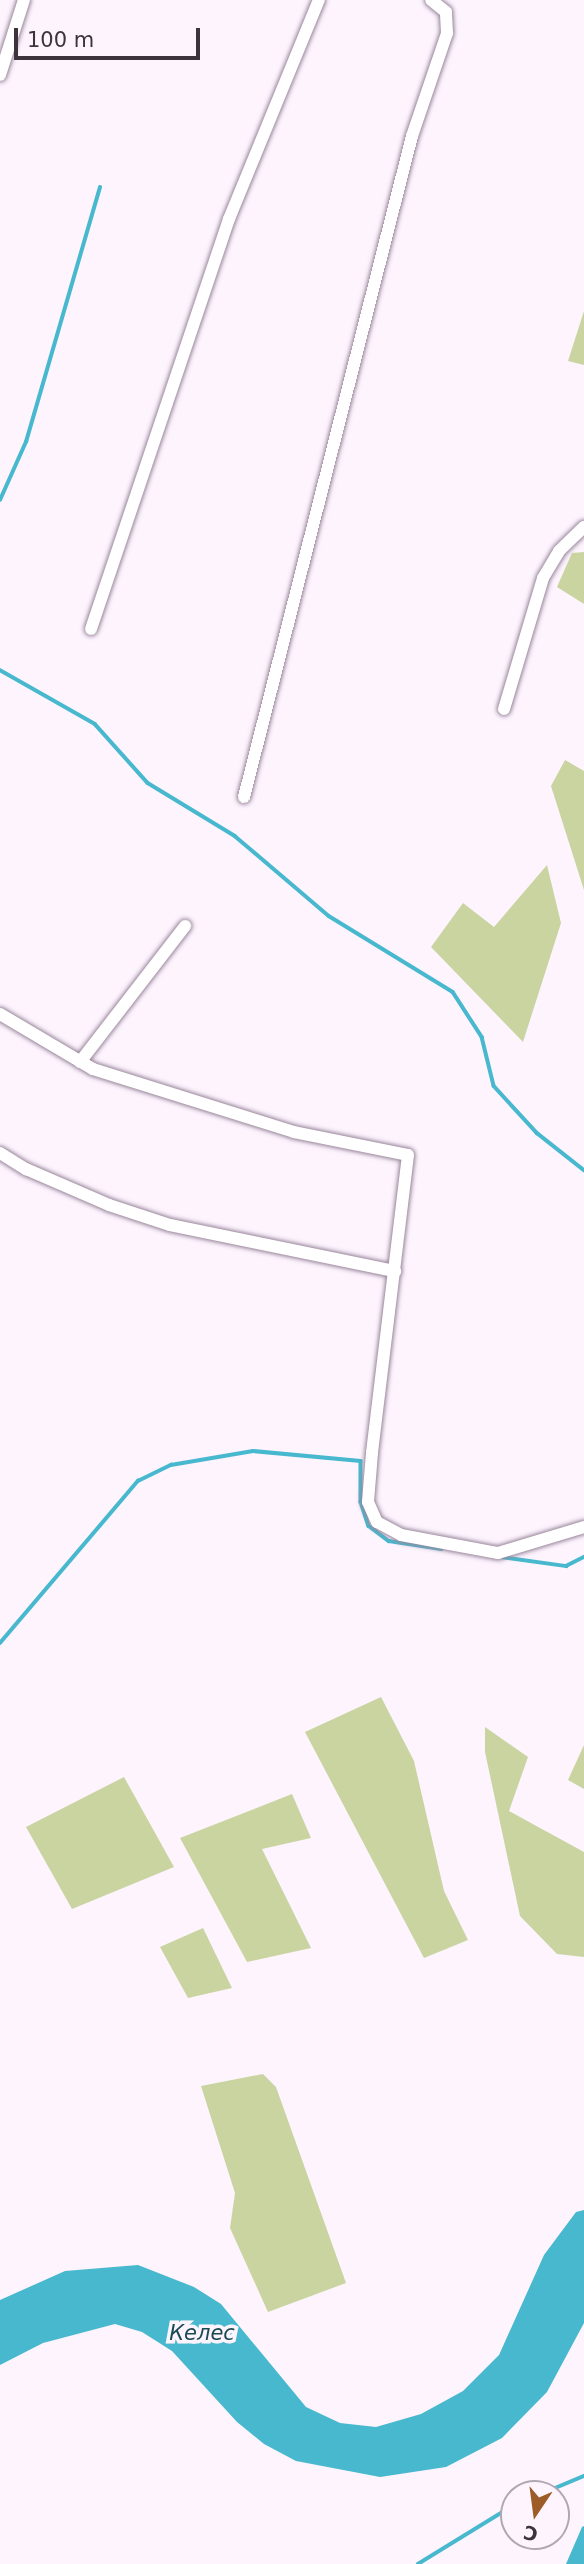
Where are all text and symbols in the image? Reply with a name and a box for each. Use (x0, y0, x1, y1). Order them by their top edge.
scale bar (18, 14, 203, 58)
text: 100 m (27, 28, 94, 52)
water label: Келес (169, 2320, 235, 2346)
north arrow (500, 2480, 570, 2550)
text: С (521, 2521, 540, 2546)

